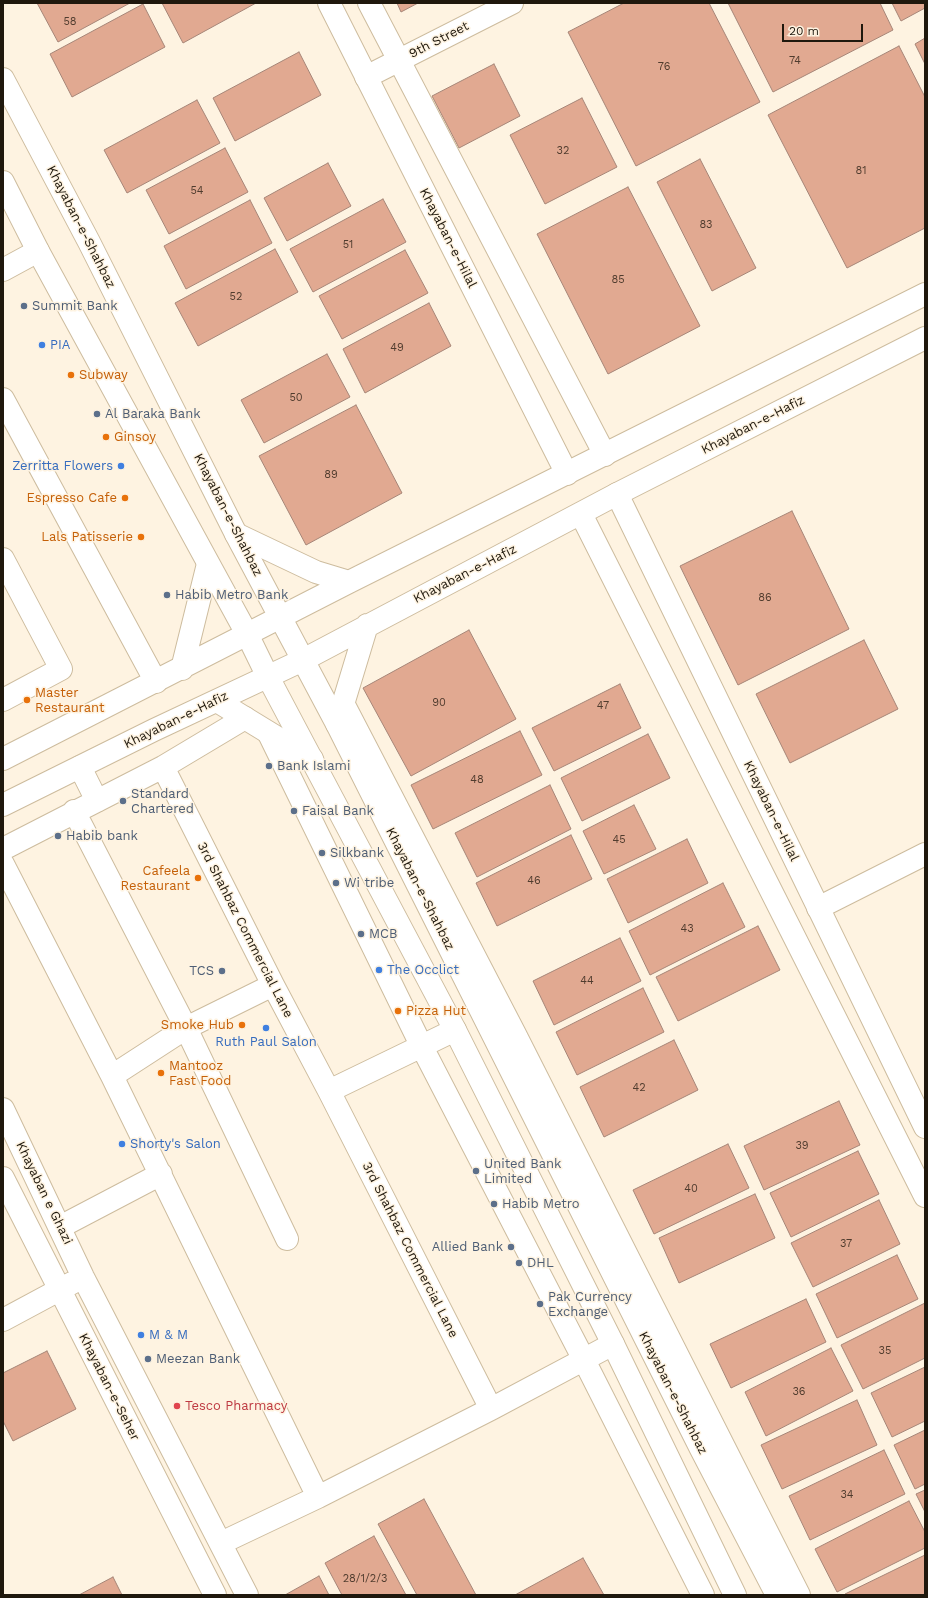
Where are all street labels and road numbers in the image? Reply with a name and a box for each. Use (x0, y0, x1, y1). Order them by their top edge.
street label: 9th Street (406, 18, 472, 62)
street label: Khayaban-e-Shahbaz (43, 163, 119, 291)
street label: Khayaban-e-Hilal (416, 185, 480, 291)
street label: Khayaban-e-Hafiz (699, 392, 807, 458)
street label: Khayaban-e-Shahbaz (190, 451, 266, 579)
street label: Khayaban-e-Hafiz (411, 541, 519, 607)
street label: Khayaban-e-Hafiz (121, 688, 231, 752)
street label: Khayaban-e-Hilal (740, 758, 802, 864)
street label: Khayaban-e-Shahbaz (382, 825, 458, 953)
street label: 3rd Shahbaz Commercial Lane (194, 839, 296, 1021)
street label: Khayaban e Ghazi (12, 1139, 76, 1247)
street label: 3rd Shahbaz Commercial Lane (359, 1159, 461, 1341)
street label: Khayaban-e-Shahbaz (635, 1329, 711, 1457)
street label: Khayaban-e-Seher (75, 1331, 143, 1443)

